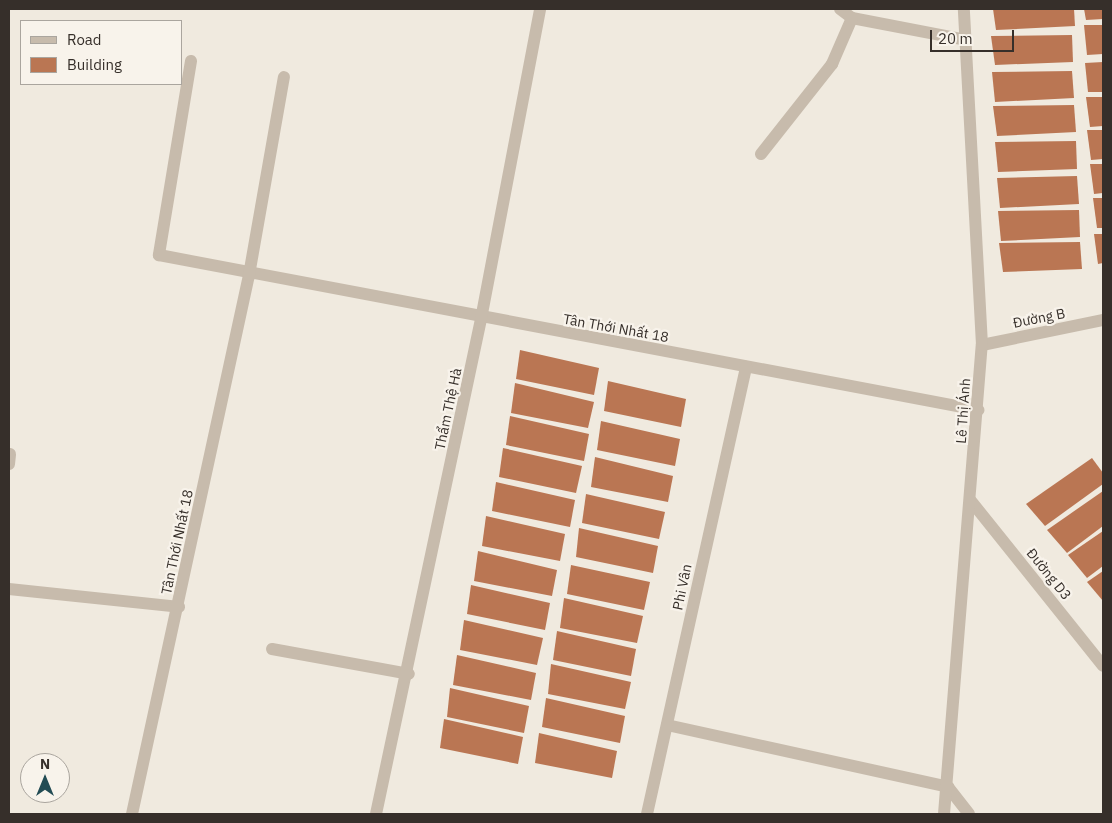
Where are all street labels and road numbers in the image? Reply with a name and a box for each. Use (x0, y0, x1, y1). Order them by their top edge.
street label: Đường B (1011, 305, 1067, 331)
street label: Tân Thới Nhất 18 (562, 310, 670, 346)
street label: Thẩm Thệ Hà (431, 367, 465, 451)
street label: Lê Thị Ánh (952, 378, 974, 444)
street label: Tân Thới Nhất 18 (158, 488, 196, 596)
street label: Đường D3 (1023, 545, 1075, 603)
street label: Phi Vân (669, 562, 695, 612)

